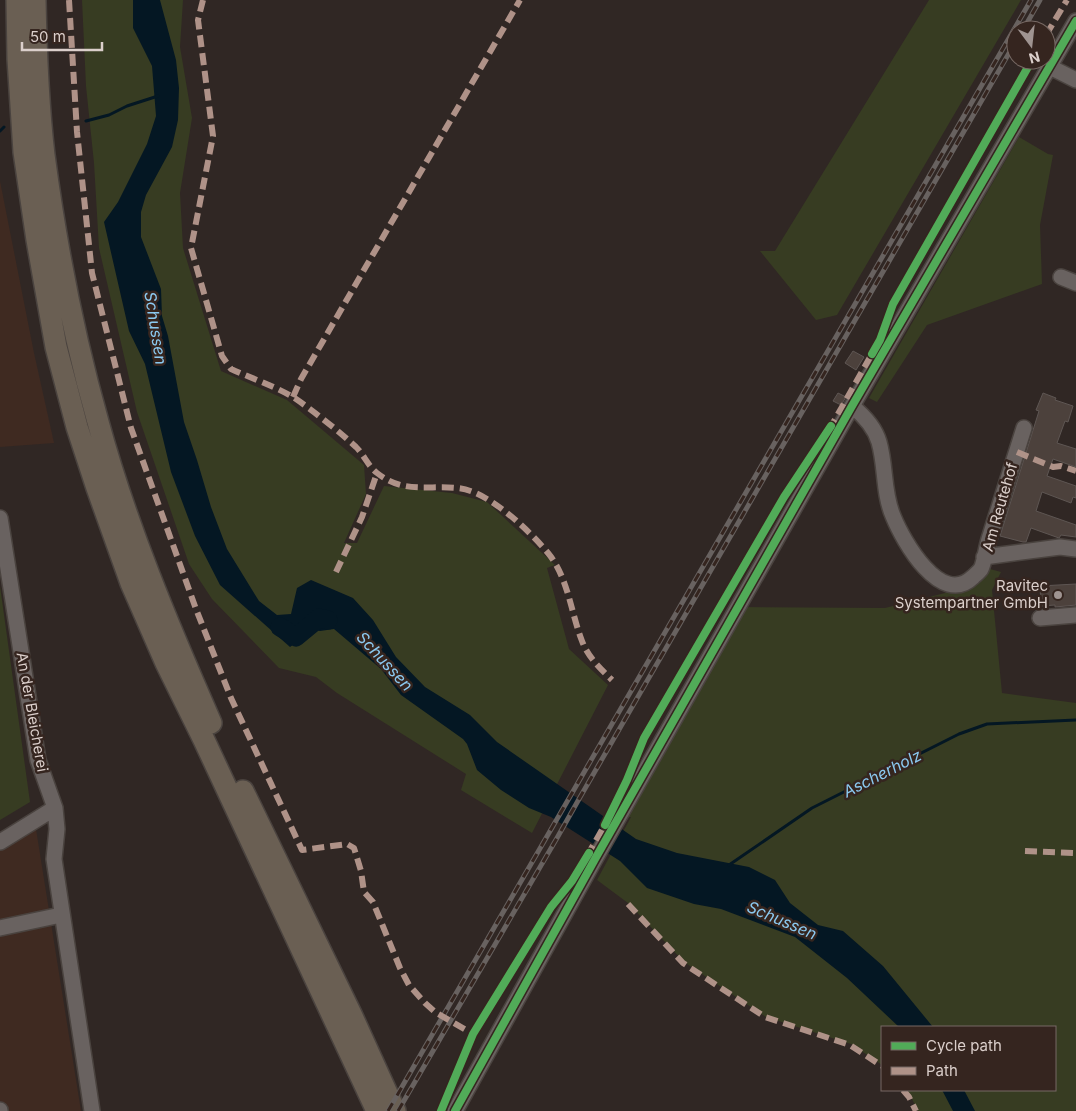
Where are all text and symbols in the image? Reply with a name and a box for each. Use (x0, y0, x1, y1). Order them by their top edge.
scale bar (22, 20, 102, 52)
north arrow (1006, 20, 1056, 70)
text: 50 m (30, 27, 66, 46)
text: N (1027, 48, 1042, 68)
water label: Schussen (140, 290, 172, 366)
street label: Am Reutehof (978, 460, 1021, 554)
place label: Ravitec Systempartner GmbH (895, 576, 1048, 612)
marker: Ravitec Systempartner GmbH (1052, 589, 1064, 601)
water label: Schussen (352, 627, 418, 695)
street label: An der Bleicherei (13, 651, 52, 773)
water label: Ascherholz (839, 745, 925, 802)
water label: Schussen (744, 896, 820, 944)
legend (881, 1026, 1056, 1091)
text: Cycle path (926, 1036, 1002, 1055)
text: Path (926, 1061, 958, 1080)

